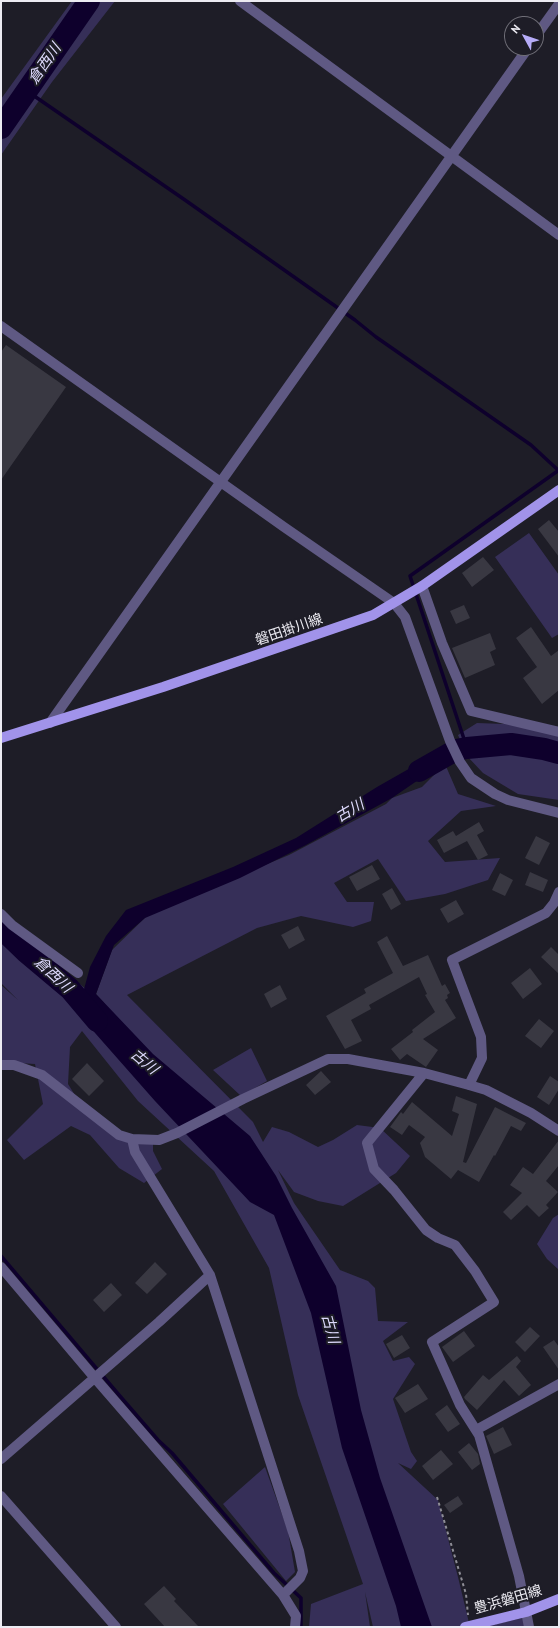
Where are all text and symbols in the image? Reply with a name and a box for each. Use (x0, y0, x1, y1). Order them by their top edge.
north arrow (504, 16, 544, 56)
text: N (508, 22, 523, 36)
water label: 倉西川 (25, 40, 65, 88)
street label: 磐田掛川線 (253, 611, 325, 649)
water label: 古川 (333, 796, 367, 826)
water label: 倉西川 (30, 953, 76, 997)
water label: 古川 (127, 1045, 161, 1079)
water label: 古川 (317, 1312, 343, 1346)
street label: 豊浜磐田線 (472, 1582, 544, 1618)

